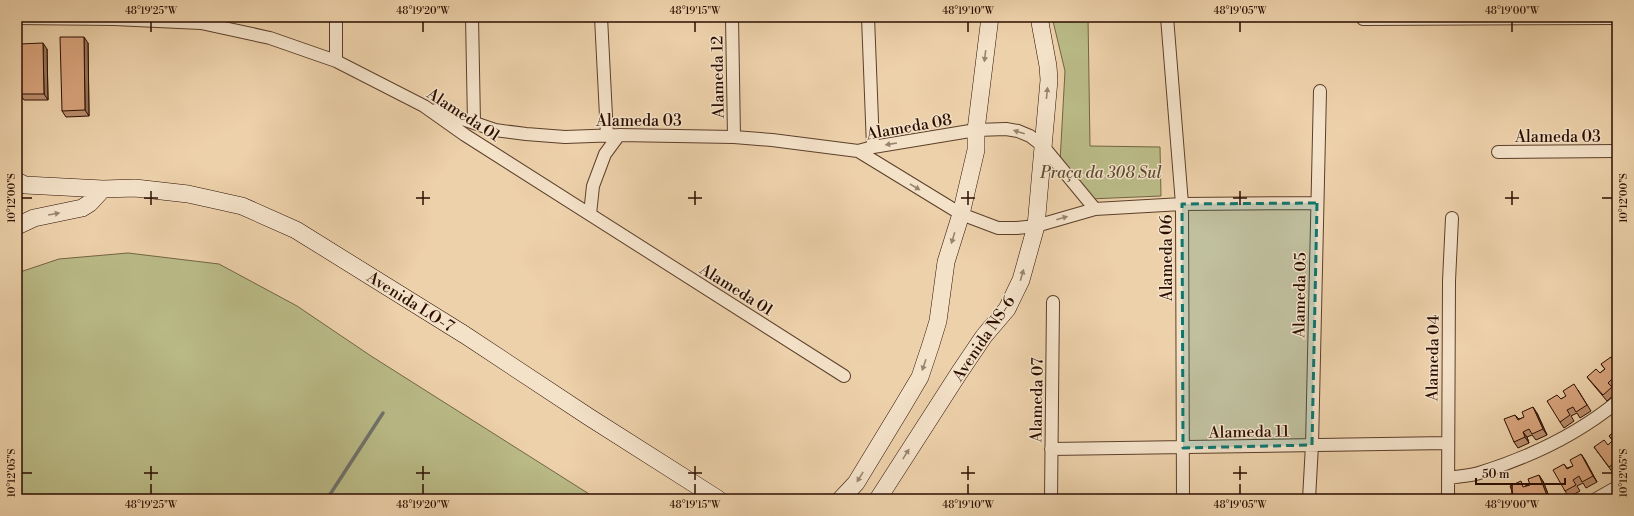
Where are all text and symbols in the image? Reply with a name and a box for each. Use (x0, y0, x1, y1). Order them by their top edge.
text: 48°19'25"W (125, 5, 178, 17)
text: 48°19'20"W (396, 5, 451, 17)
text: 48°19'15"W (670, 5, 721, 17)
text: 48°19'10"W (942, 5, 995, 17)
text: 48°19'05"W (1213, 5, 1267, 17)
text: 48°19'00"W (1485, 5, 1540, 17)
street label: Alameda 12 (707, 35, 729, 120)
one-way arrow (982, 50, 988, 62)
street label: Alameda 01 (422, 83, 504, 146)
one-way arrow (1044, 87, 1050, 99)
street label: Alameda 08 (864, 110, 954, 145)
street label: Alameda 03 (595, 111, 682, 131)
street label: Alameda 03 (1514, 127, 1601, 147)
one-way arrow (1013, 129, 1025, 135)
one-way arrow (885, 141, 897, 147)
park label: Praça da 308 Sul (1039, 163, 1162, 183)
text: 10°12'00"S (6, 173, 18, 223)
text: 10°12'00"S (1618, 173, 1630, 223)
one-way arrow (909, 183, 921, 190)
one-way arrow (48, 211, 60, 217)
street label: Alameda 06 (1157, 214, 1177, 302)
one-way arrow (1056, 215, 1068, 221)
one-way arrow (950, 233, 956, 245)
street label: Alameda 05 (1289, 252, 1311, 339)
street label: Alameda 01 (695, 259, 777, 320)
street label: Avenida LO-7 (362, 267, 458, 337)
one-way arrow (1019, 268, 1025, 280)
street label: Avenida NS-6 (947, 292, 1020, 386)
street label: Alameda 04 (1422, 314, 1444, 402)
street label: Alameda 07 (1026, 357, 1048, 444)
one-way arrow (921, 359, 927, 371)
street label: Alameda 11 (1207, 421, 1290, 443)
text: 10°12'05"S (6, 448, 18, 497)
one-way arrow (903, 448, 910, 460)
text: 10°12'05"S (1618, 448, 1630, 497)
scale bar (1476, 460, 1565, 486)
text: 50 m (1482, 467, 1510, 482)
one-way arrow (856, 472, 864, 482)
text: 48°19'25"W (125, 499, 178, 511)
text: 48°19'20"W (396, 499, 451, 511)
text: 48°19'15"W (670, 499, 721, 511)
text: 48°19'10"W (942, 499, 995, 511)
text: 48°19'05"W (1213, 499, 1267, 511)
text: 48°19'00"W (1485, 499, 1540, 511)

